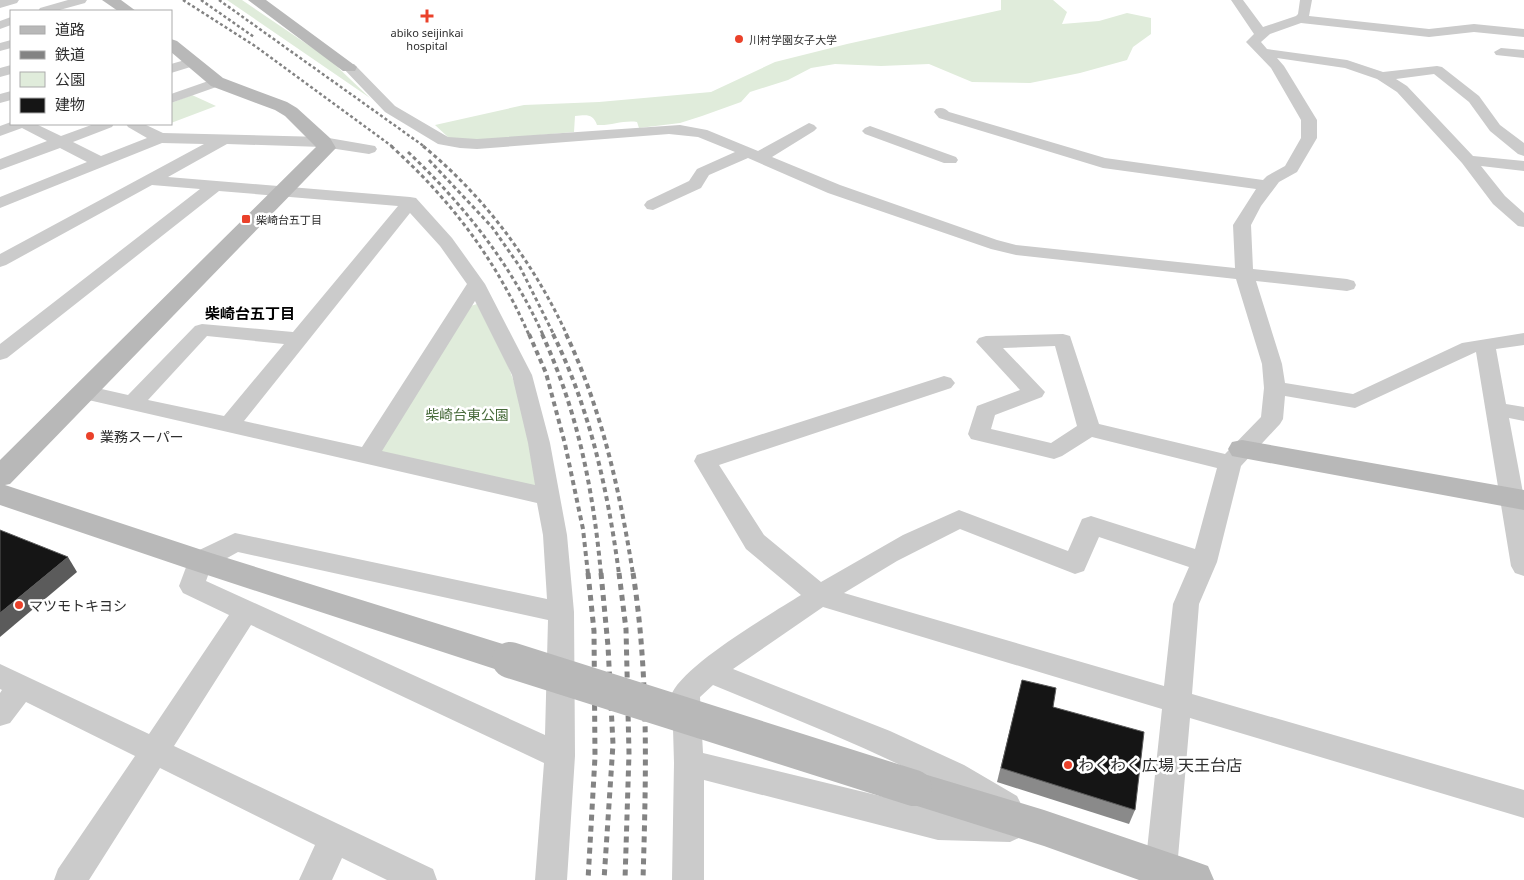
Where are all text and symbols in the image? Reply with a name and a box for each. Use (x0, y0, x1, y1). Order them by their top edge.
marker: abiko seijinkai hospital (420, 9, 434, 23)
legend (10, 10, 172, 125)
text: 道路 (55, 19, 85, 39)
place label: abiko seijinkai hospital (391, 25, 463, 53)
place label: 川村学園女子大学 (749, 32, 837, 47)
marker: 川村学園女子大学 (733, 33, 745, 45)
text: 鉄道 (55, 44, 85, 64)
text: 公園 (55, 69, 85, 89)
text: 建物 (55, 94, 85, 114)
place label: 柴崎台五丁目 (256, 212, 322, 227)
marker: 柴崎台五丁目 (240, 213, 252, 225)
district label: 柴崎台五丁目 (205, 303, 295, 323)
park label: 柴崎台東公園 (425, 405, 509, 424)
place label: 業務スーパー (100, 427, 184, 446)
marker: 業務スーパー (84, 430, 96, 442)
place label: マツモトキヨシ (29, 596, 127, 615)
marker: マツモトキヨシ (13, 599, 25, 611)
place label: わくわく広場 天王台店 (1078, 754, 1242, 776)
marker: わくわく広場 天王台店 (1062, 759, 1074, 771)

